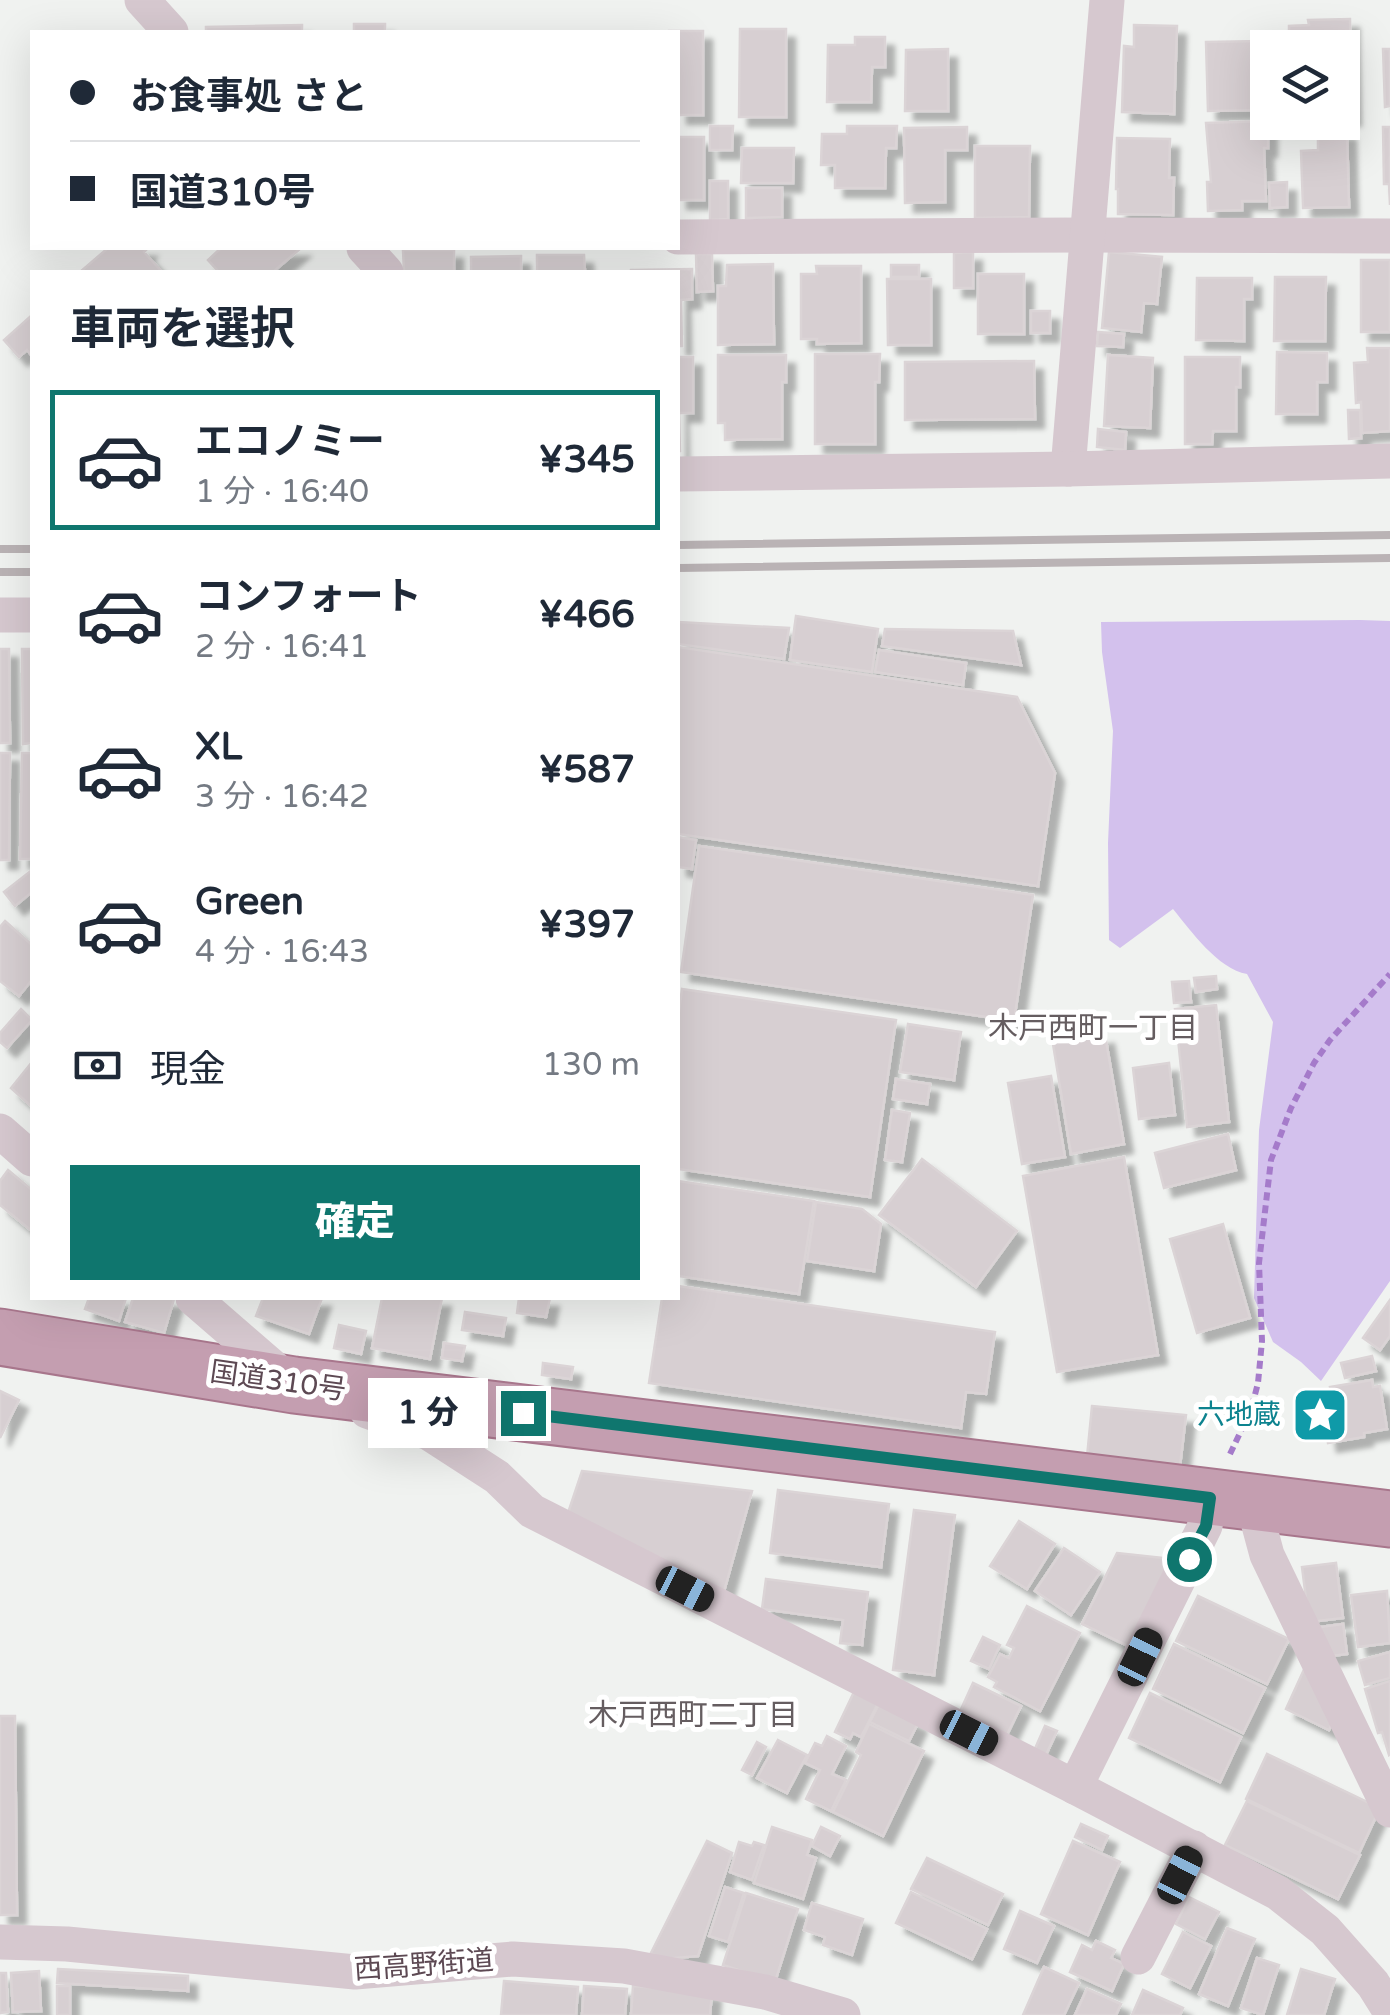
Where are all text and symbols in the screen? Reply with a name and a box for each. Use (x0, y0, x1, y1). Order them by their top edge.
map controls (1250, 30, 1360, 140)
button: layers (1250, 30, 1360, 140)
text: お食事処 さと (130, 74, 368, 120)
text: 国道310号 (130, 170, 316, 216)
text: 車両を選択 (70, 303, 295, 357)
icon: car (75, 415, 165, 505)
text: エコノミー (195, 419, 385, 465)
text: ¥345 (538, 437, 635, 483)
text: 1 分 · 16:40 (195, 473, 369, 511)
icon: car (75, 570, 165, 660)
text: コンフォート (195, 574, 422, 620)
text: ¥466 (538, 592, 635, 638)
text: 2 分 · 16:41 (195, 628, 369, 666)
text: XL (195, 724, 242, 770)
icon: car (75, 725, 165, 815)
text: ¥587 (538, 747, 635, 793)
text: 3 分 · 16:42 (195, 778, 369, 816)
text: Green (195, 879, 304, 925)
icon: car (75, 880, 165, 970)
text: ¥397 (538, 902, 635, 948)
text: 4 分 · 16:43 (195, 933, 369, 971)
district label: 木戸西町一丁目 (988, 1010, 1198, 1047)
icon: cash (70, 1038, 125, 1093)
text: 130 m (542, 1046, 640, 1084)
text: 現金 (150, 1047, 226, 1093)
button: 確定 (70, 1165, 640, 1280)
street label: 国道310号 (208, 1355, 348, 1407)
callout: 1 分 (368, 1378, 488, 1448)
place icon: 六地蔵 (1290, 1385, 1350, 1445)
route end (501, 1391, 546, 1436)
text: 1 分 (398, 1394, 458, 1432)
place label: 六地蔵 (1197, 1398, 1281, 1432)
route start (1167, 1537, 1212, 1582)
car (651, 1562, 719, 1616)
car (1113, 1623, 1167, 1691)
district label: 木戸西町二丁目 (588, 1697, 798, 1734)
car (935, 1706, 1003, 1760)
car (1153, 1841, 1207, 1909)
street label: 西高野街道 (353, 1943, 495, 1987)

